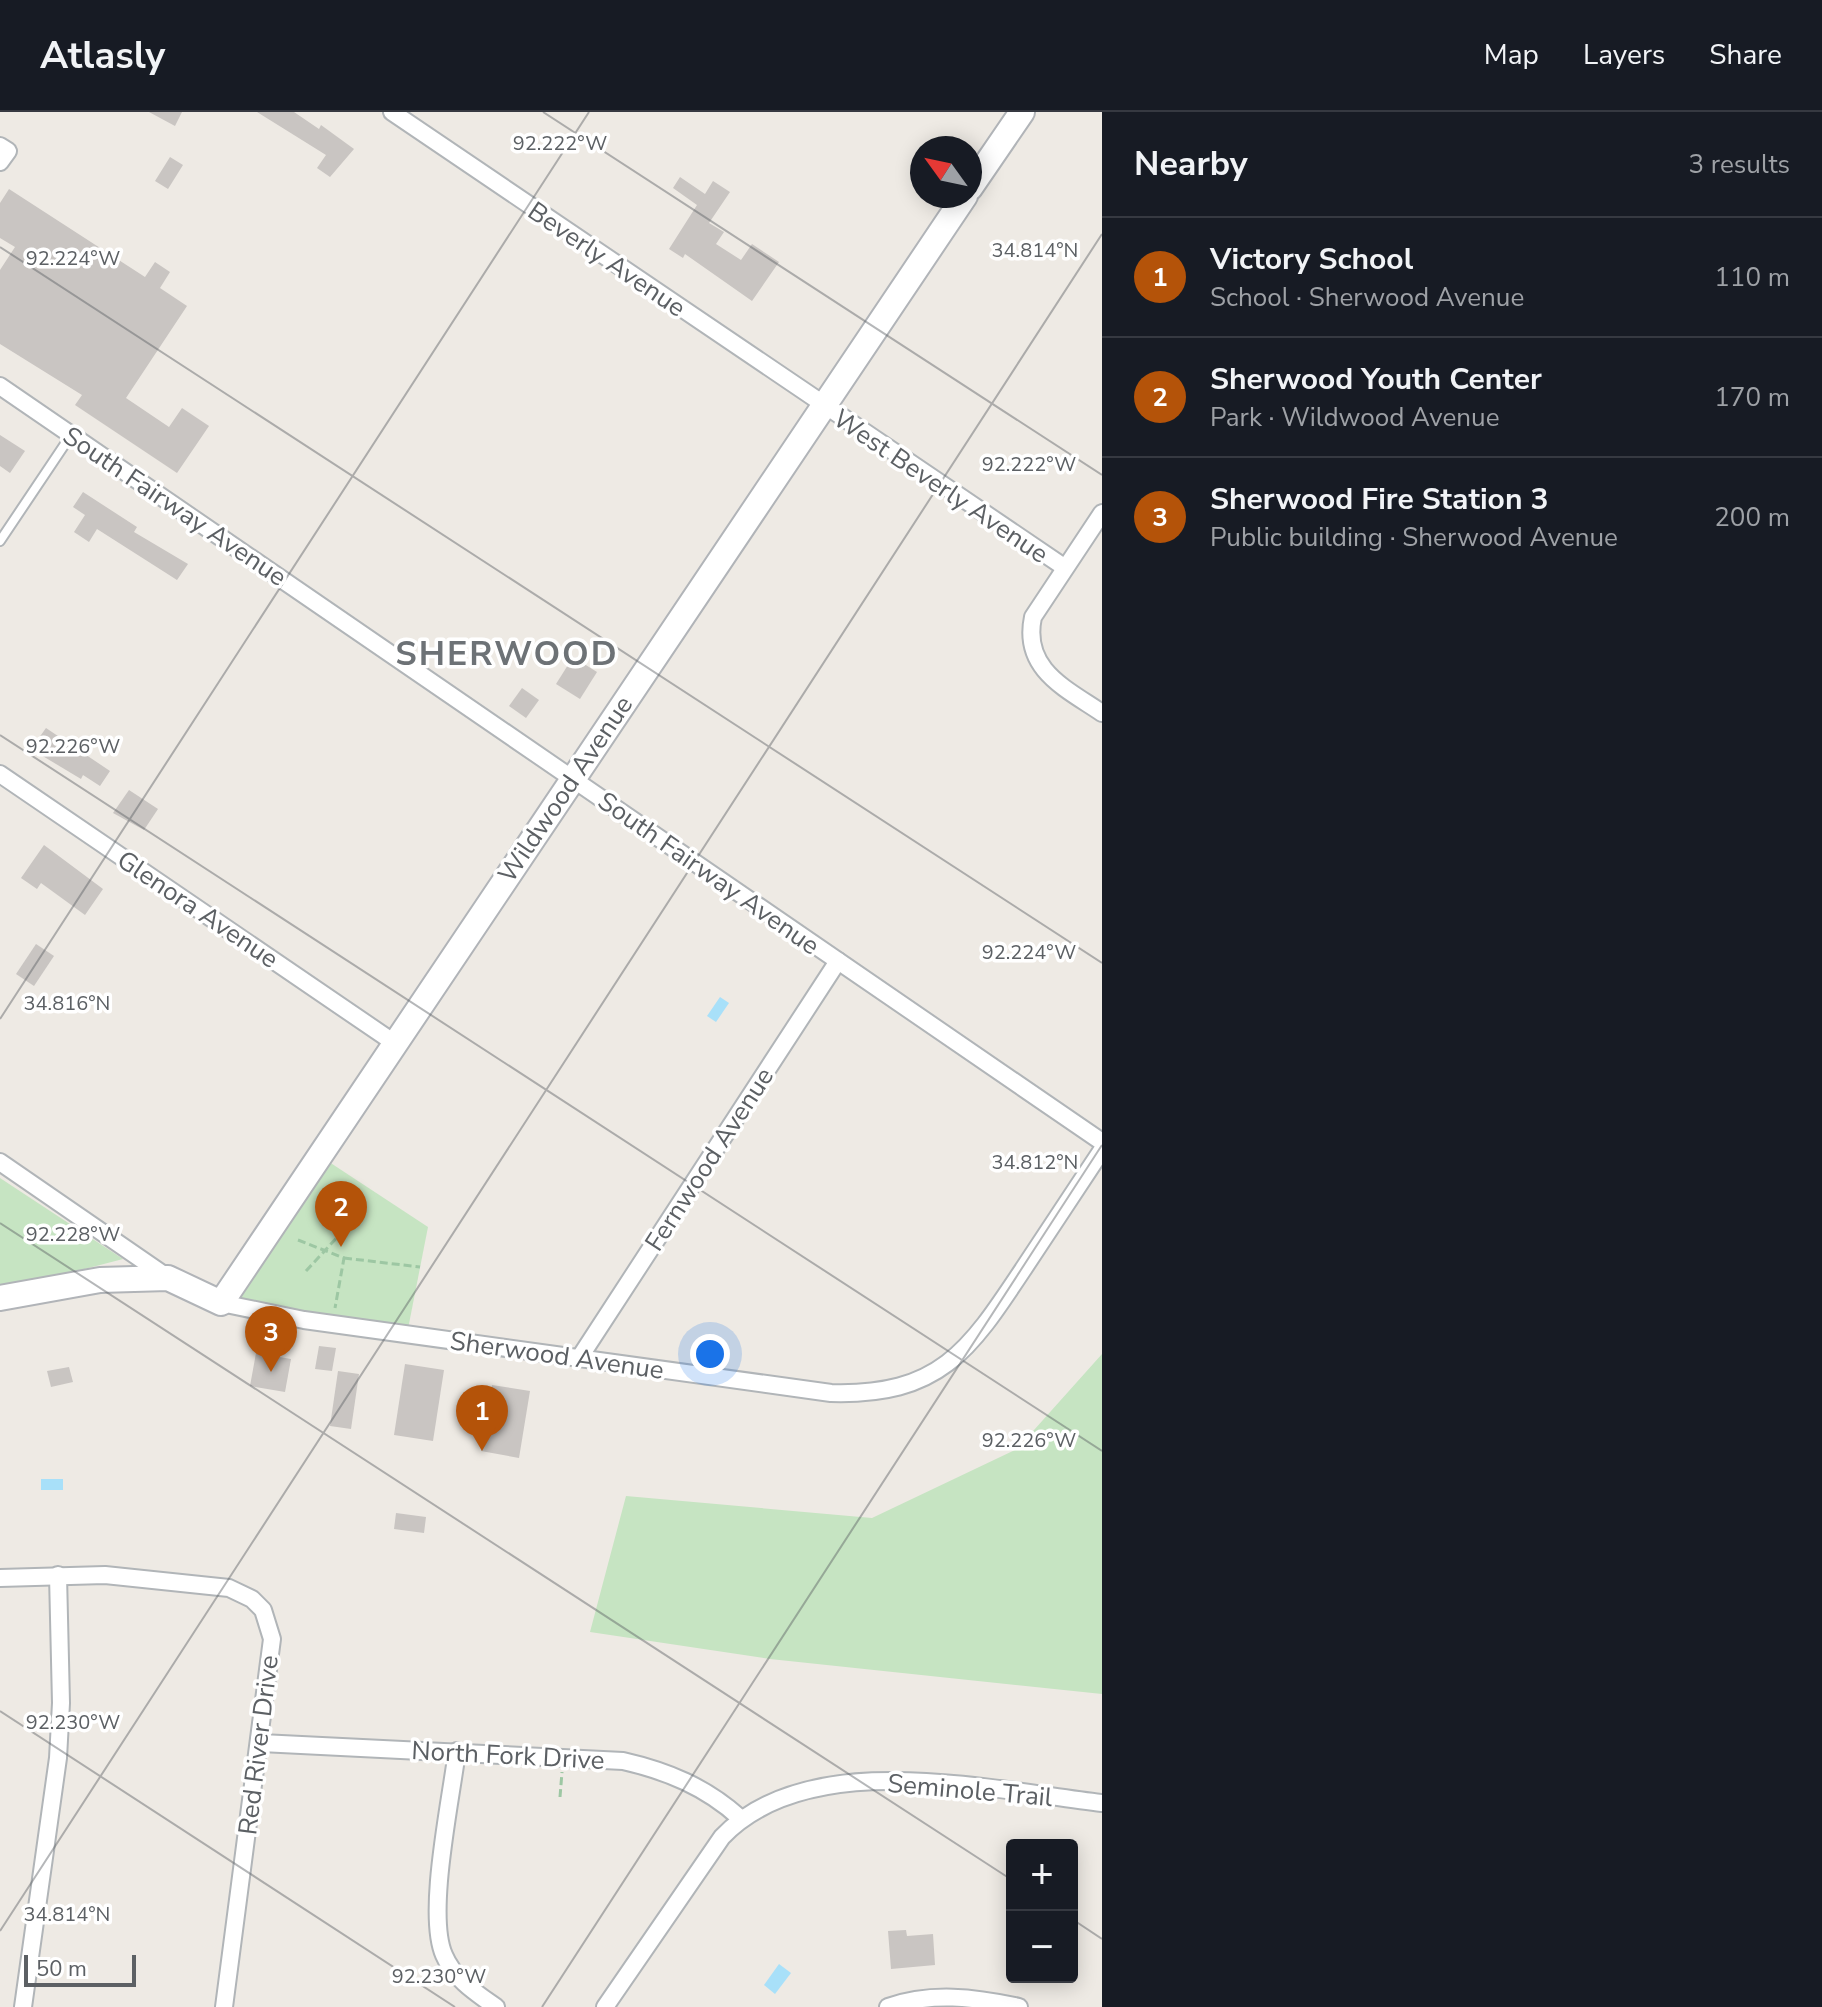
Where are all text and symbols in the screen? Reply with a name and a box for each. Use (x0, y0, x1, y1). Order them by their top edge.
text: Atlasly (40, 30, 165, 81)
text: Map (1484, 36, 1539, 74)
text: Layers (1583, 36, 1665, 74)
text: Share (1709, 36, 1782, 74)
text: 92.222°W (513, 130, 607, 157)
north arrow (910, 136, 982, 208)
text: Nearby (1134, 141, 1248, 187)
text: 3 results (1689, 147, 1790, 182)
street label: Beverly Avenue (521, 194, 693, 325)
text: 34.814°N (992, 237, 1078, 264)
text: Victory School (1210, 239, 1413, 280)
text: 92.224°W (26, 245, 120, 272)
text: 1 (1152, 260, 1168, 295)
text: 110 m (1714, 260, 1790, 295)
text: School · Sherwood Avenue (1210, 280, 1524, 315)
text: Sherwood Youth Center (1210, 359, 1542, 400)
text: 2 (1152, 380, 1168, 415)
text: 170 m (1714, 380, 1790, 415)
text: Park · Wildwood Avenue (1210, 400, 1500, 435)
street label: West Beverly Avenue (826, 401, 1055, 572)
street label: South Fairway Avenue (56, 418, 294, 594)
text: 92.222°W (982, 451, 1076, 478)
text: Sherwood Fire Station 3 (1210, 479, 1549, 520)
text: 3 (1152, 500, 1168, 535)
text: 200 m (1714, 500, 1790, 535)
text: Public building · Sherwood Avenue (1210, 520, 1618, 555)
district label: SHERWOOD (395, 631, 619, 677)
street label: Wildwood Avenue (490, 689, 641, 890)
text: 92.226°W (26, 733, 120, 760)
street label: South Fairway Avenue (591, 784, 826, 963)
street label: Glenora Avenue (110, 842, 285, 976)
text: 92.224°W (982, 939, 1076, 966)
text: 34.816°N (24, 990, 110, 1017)
street label: Fernwood Avenue (637, 1061, 782, 1258)
text: 34.812°N (992, 1149, 1078, 1176)
pin: 2 (315, 1181, 367, 1247)
text: 92.228°W (26, 1221, 120, 1248)
pin: 3 (245, 1306, 297, 1372)
street label: Sherwood Avenue (448, 1323, 666, 1388)
your location (690, 1334, 730, 1374)
pin: 1 (456, 1385, 508, 1451)
text: 92.226°W (982, 1427, 1076, 1454)
street label: Red River Drive (230, 1653, 287, 1837)
text: 92.230°W (26, 1709, 120, 1736)
street label: North Fork Drive (411, 1733, 605, 1778)
street label: Seminole Trail (886, 1766, 1054, 1815)
map controls (1006, 1839, 1078, 1983)
button: + (1006, 1839, 1078, 1911)
text: 34.814°N (24, 1901, 110, 1928)
button: − (1006, 1911, 1078, 1983)
scale bar (24, 1951, 136, 1987)
text: 50 m (36, 1954, 87, 1984)
text: 92.230°W (392, 1963, 486, 1990)

